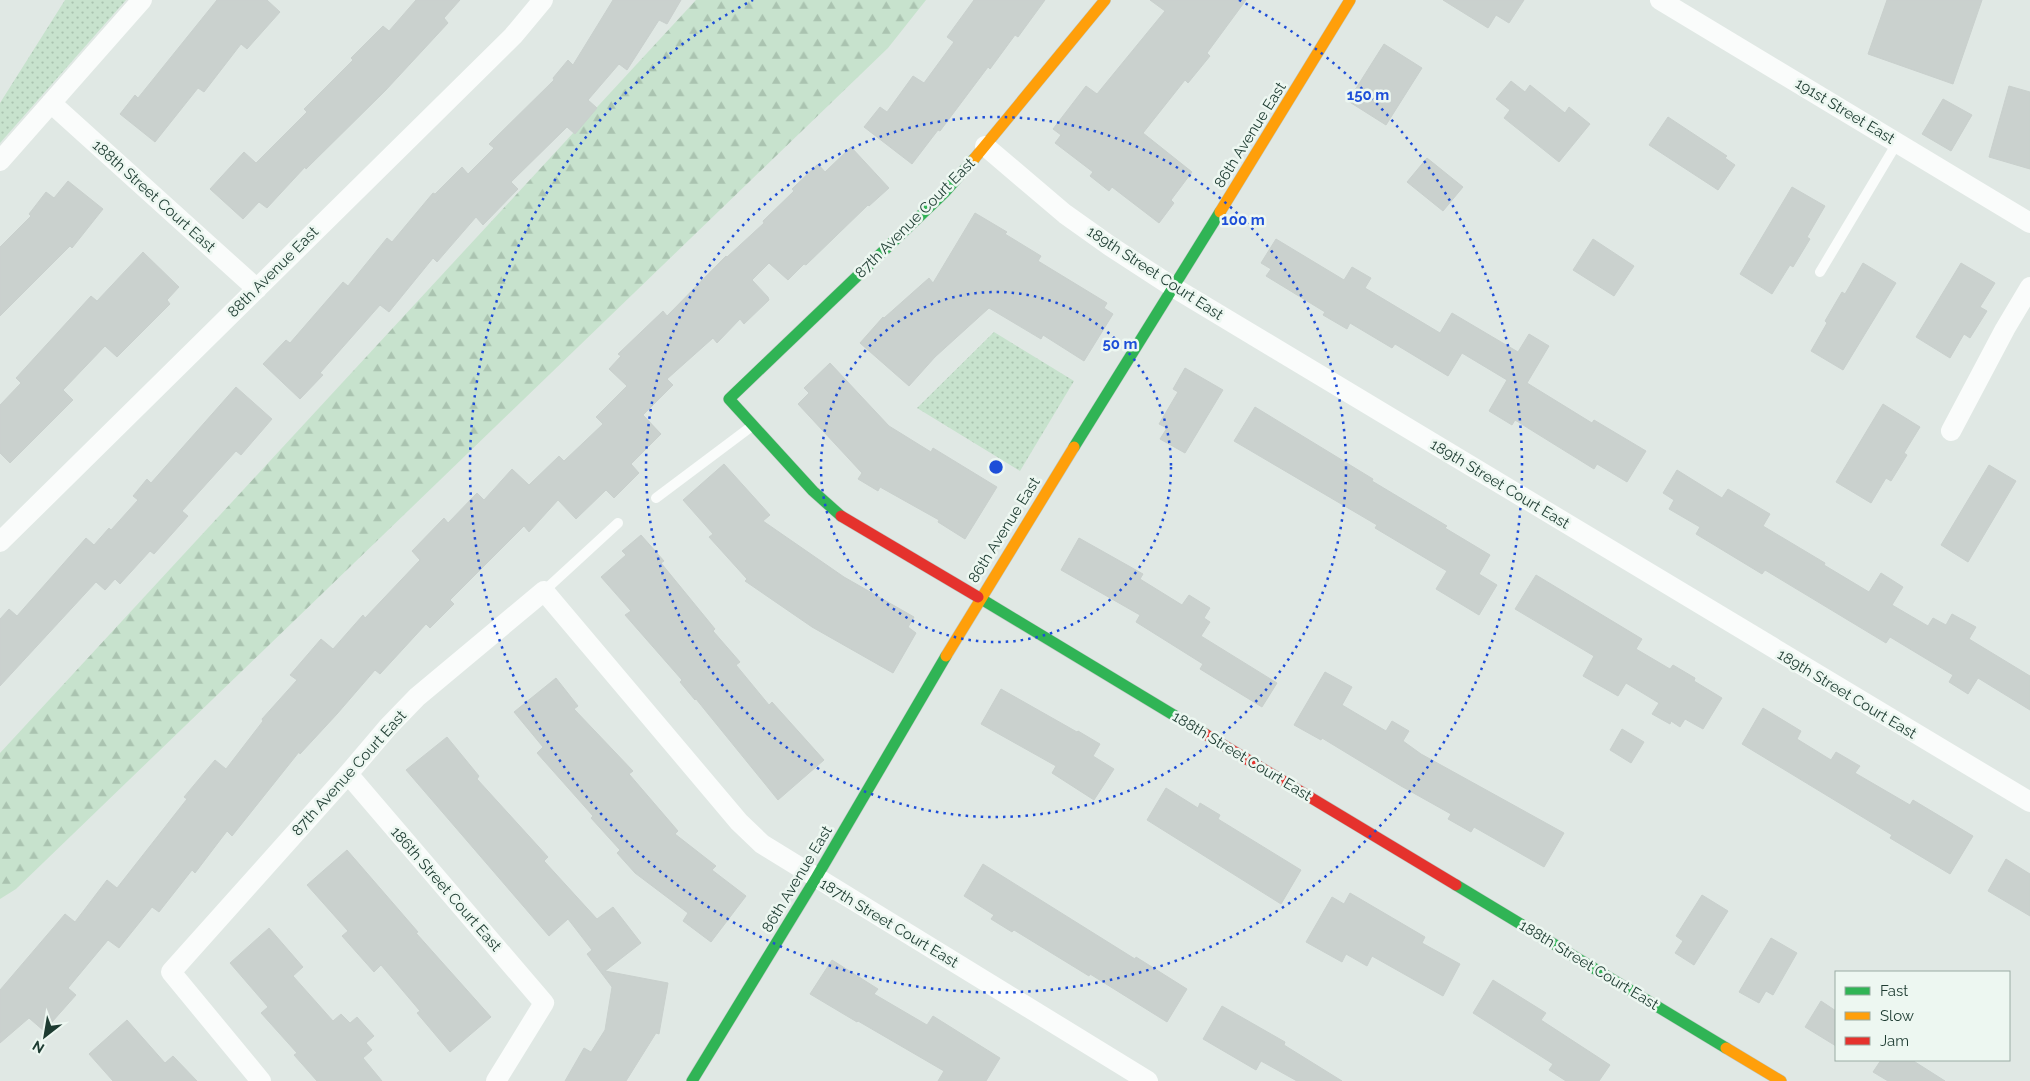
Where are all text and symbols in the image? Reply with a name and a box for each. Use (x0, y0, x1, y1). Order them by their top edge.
street label: 191st Street East (1792, 74, 1898, 148)
street label: 86th Avenue East (1210, 79, 1290, 191)
text: 150 m (1347, 86, 1389, 104)
street label: 188th Street Court East (89, 136, 219, 256)
street label: 87th Avenue Court East (851, 154, 979, 282)
text: 100 m (1221, 211, 1265, 229)
street label: 189th Street Court East (1083, 222, 1227, 324)
street label: 88th Avenue East (224, 223, 322, 321)
text: 50 m (1102, 335, 1138, 353)
street label: 189th Street Court East (1427, 435, 1573, 533)
centre of rings (987, 458, 1005, 476)
street label: 86th Avenue East (964, 474, 1044, 586)
street label: 189th Street Court East (1774, 645, 1920, 743)
street label: 87th Avenue Court East (288, 707, 410, 839)
street label: 188th Street Court East (1169, 707, 1315, 805)
street label: 86th Avenue East (758, 822, 836, 936)
street label: 186th Street Court East (387, 823, 505, 955)
street label: 187th Street Court East (817, 875, 961, 971)
street label: 188th Street Court East (1516, 916, 1662, 1014)
legend (1835, 971, 2010, 1061)
text: Fast (1880, 982, 1908, 1000)
text: Slow (1880, 1007, 1914, 1025)
north arrow (20, 1011, 70, 1061)
text: Jam (1880, 1032, 1909, 1050)
text: N (30, 1038, 47, 1057)

